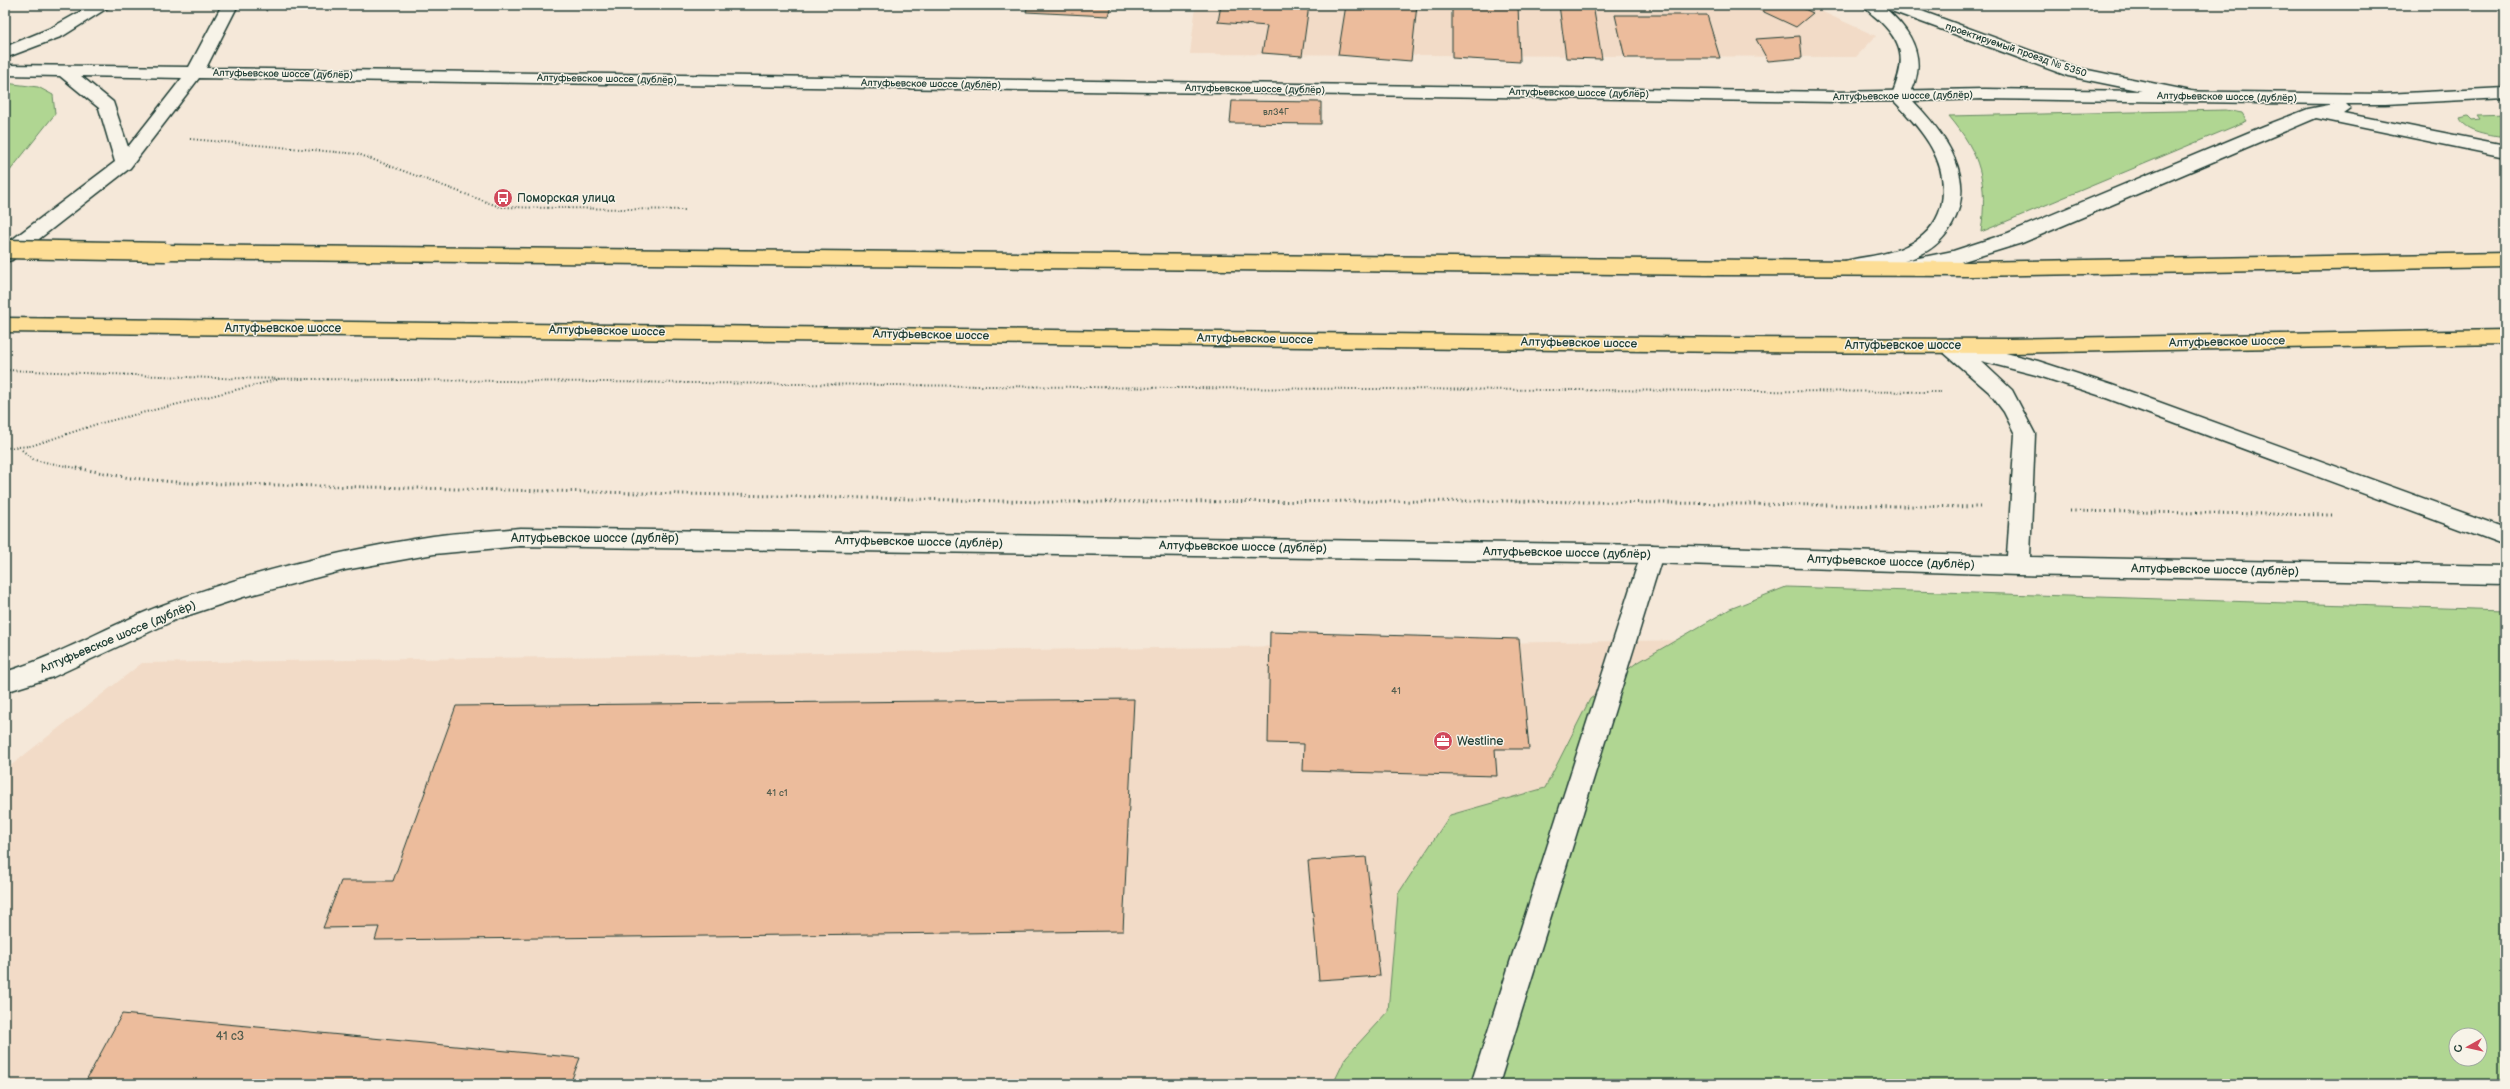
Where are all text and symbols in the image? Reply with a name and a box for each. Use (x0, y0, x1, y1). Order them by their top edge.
street label: проектируемый проезд № 5350 (1944, 20, 2088, 80)
street label: Алтуфьевское шоссе (дублёр) (212, 67, 353, 81)
street label: Алтуфьевское шоссе (дублёр) (536, 72, 677, 86)
street label: Алтуфьевское шоссе (дублёр) (860, 77, 1001, 91)
street label: Алтуфьевское шоссе (дублёр) (1184, 82, 1325, 96)
street label: Алтуфьевское шоссе (дублёр) (1508, 86, 1649, 100)
street label: Алтуфьевское шоссе (дублёр) (1832, 89, 1973, 103)
street label: Алтуфьевское шоссе (дублёр) (2156, 90, 2297, 104)
house number: вл34Г (1263, 107, 1289, 118)
bus stop icon: Поморская улица (492, 187, 514, 209)
place label: Поморская улица (517, 191, 615, 206)
street label: Алтуфьевское шоссе (224, 321, 342, 336)
street label: Алтуфьевское шоссе (548, 322, 666, 340)
street label: Алтуфьевское шоссе (872, 326, 990, 344)
street label: Алтуфьевское шоссе (1196, 330, 1314, 348)
street label: Алтуфьевское шоссе (2168, 333, 2286, 351)
street label: Алтуфьевское шоссе (1520, 334, 1638, 352)
street label: Алтуфьевское шоссе (1844, 338, 1962, 353)
street label: Алтуфьевское шоссе (дублёр) (510, 531, 679, 546)
street label: Алтуфьевское шоссе (дублёр) (834, 533, 1003, 551)
street label: Алтуфьевское шоссе (дублёр) (1158, 538, 1327, 556)
street label: Алтуфьевское шоссе (дублёр) (1482, 544, 1651, 562)
street label: Алтуфьевское шоссе (дублёр) (1806, 552, 1975, 572)
street label: Алтуфьевское шоссе (дублёр) (2130, 561, 2299, 579)
street label: Алтуфьевское шоссе (дублёр) (37, 597, 198, 677)
house number: 41 (1391, 685, 1401, 697)
office icon: Westline (1432, 730, 1454, 752)
place label: Westline (1457, 734, 1503, 749)
house number: 41 с1 (766, 787, 788, 799)
north arrow (2448, 1027, 2488, 1067)
house number: 41 с3 (216, 1029, 244, 1044)
text: С (2452, 1043, 2466, 1053)

